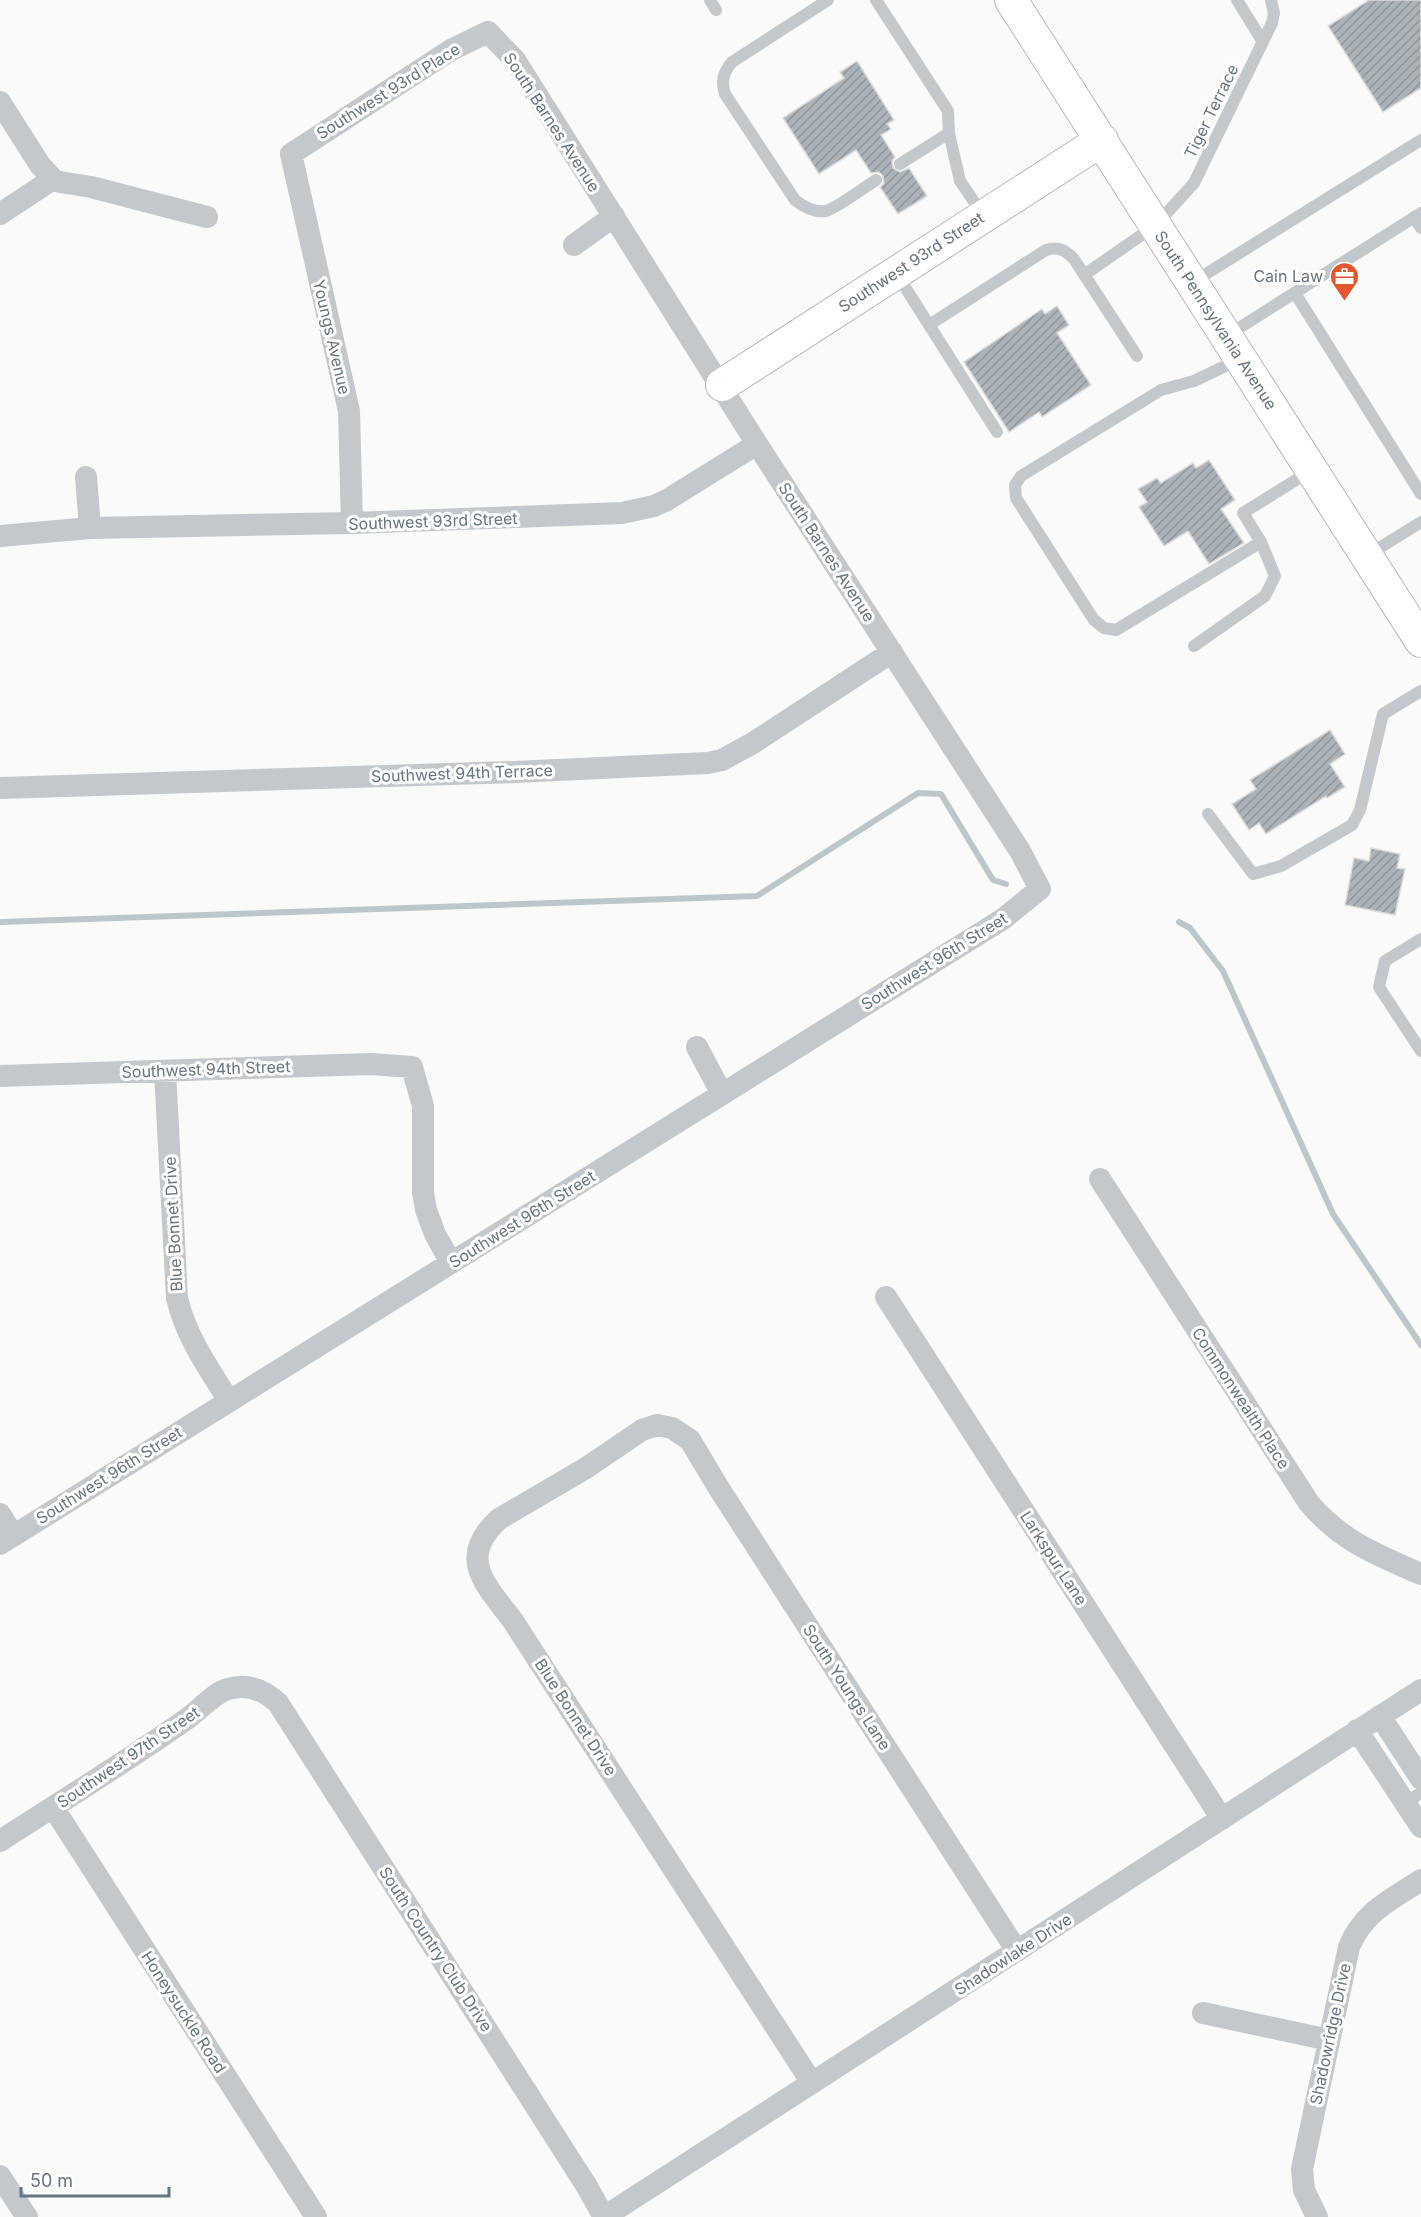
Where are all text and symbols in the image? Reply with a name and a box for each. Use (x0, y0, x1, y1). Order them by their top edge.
street label: Southwest 93rd Place (312, 39, 464, 143)
street label: South Barnes Avenue (499, 49, 605, 195)
street label: Tiger Terrace (1180, 61, 1242, 161)
street label: Southwest 93rd Street (835, 207, 987, 317)
street label: South Pennsylvania Avenue (1151, 227, 1281, 413)
office icon: Cain Law (1328, 260, 1360, 302)
place label: Cain Law (1253, 266, 1323, 286)
street label: Youngs Avenue (309, 278, 355, 396)
street label: South Barnes Avenue (774, 479, 880, 625)
street label: Southwest 93rd Street (348, 508, 518, 534)
street label: Southwest 94th Terrace (371, 760, 553, 786)
street label: Southwest 96th Street (857, 908, 1011, 1014)
street label: Southwest 94th Street (121, 1056, 291, 1082)
street label: Blue Bonnet Drive (159, 1156, 187, 1292)
street label: Southwest 96th Street (445, 1166, 599, 1272)
street label: Commonwealth Place (1188, 1324, 1294, 1472)
street label: Southwest 96th Street (32, 1422, 186, 1528)
street label: Larkspur Lane (1016, 1507, 1092, 1609)
street label: South Youngs Lane (799, 1620, 895, 1754)
street label: Blue Bonnet Drive (531, 1655, 621, 1779)
street label: Southwest 97th Street (53, 1702, 203, 1812)
street label: South Country Club Drive (375, 1863, 497, 2035)
street label: Shadowlake Drive (951, 1909, 1075, 1999)
street label: Honeysuckle Road (137, 1947, 231, 2077)
street label: Shadowridge Drive (1305, 1961, 1355, 2107)
scale bar (21, 2160, 170, 2198)
text: 50 m (30, 2170, 73, 2191)

